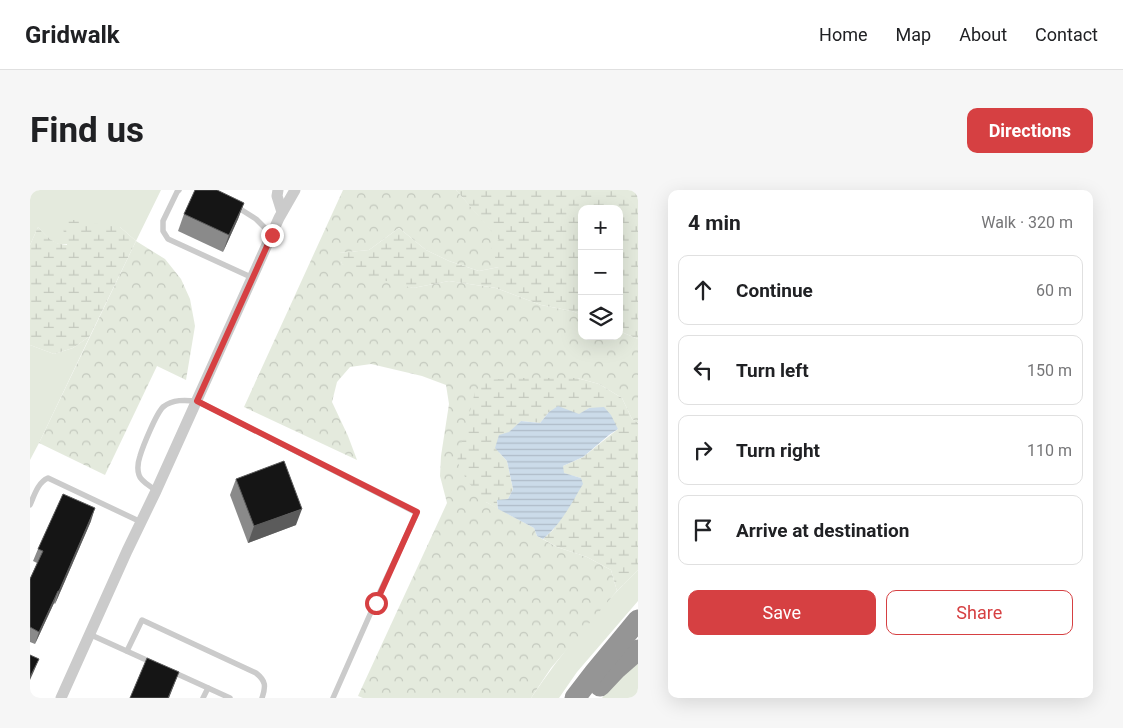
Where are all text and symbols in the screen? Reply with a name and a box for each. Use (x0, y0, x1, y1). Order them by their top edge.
text: Gridwalk (25, 21, 120, 49)
text: Home (819, 24, 868, 45)
text: Map (896, 24, 931, 45)
text: About (959, 24, 1007, 45)
text: Contact (1035, 24, 1098, 45)
button: Directions (967, 108, 1093, 153)
text: Find us (30, 110, 144, 151)
map controls (578, 205, 623, 340)
button: + (578, 205, 623, 250)
text: 4 min (688, 211, 741, 235)
text: Walk · 320 m (981, 213, 1073, 232)
route end (261, 224, 284, 247)
button: − (578, 250, 623, 295)
icon: ahead (689, 276, 717, 304)
text: Continue (736, 279, 813, 302)
text: 60 m (1036, 281, 1072, 300)
button: layers (578, 295, 623, 340)
icon: left (689, 356, 717, 384)
text: Turn left (736, 359, 809, 382)
text: 150 m (1027, 361, 1072, 380)
icon: right (689, 436, 717, 464)
text: Turn right (736, 439, 820, 462)
text: 110 m (1027, 441, 1072, 460)
icon: arrive (689, 516, 717, 544)
text: Arrive at destination (736, 519, 909, 542)
button: Save (688, 590, 876, 635)
button: Share (886, 590, 1073, 635)
route start (365, 592, 388, 615)

